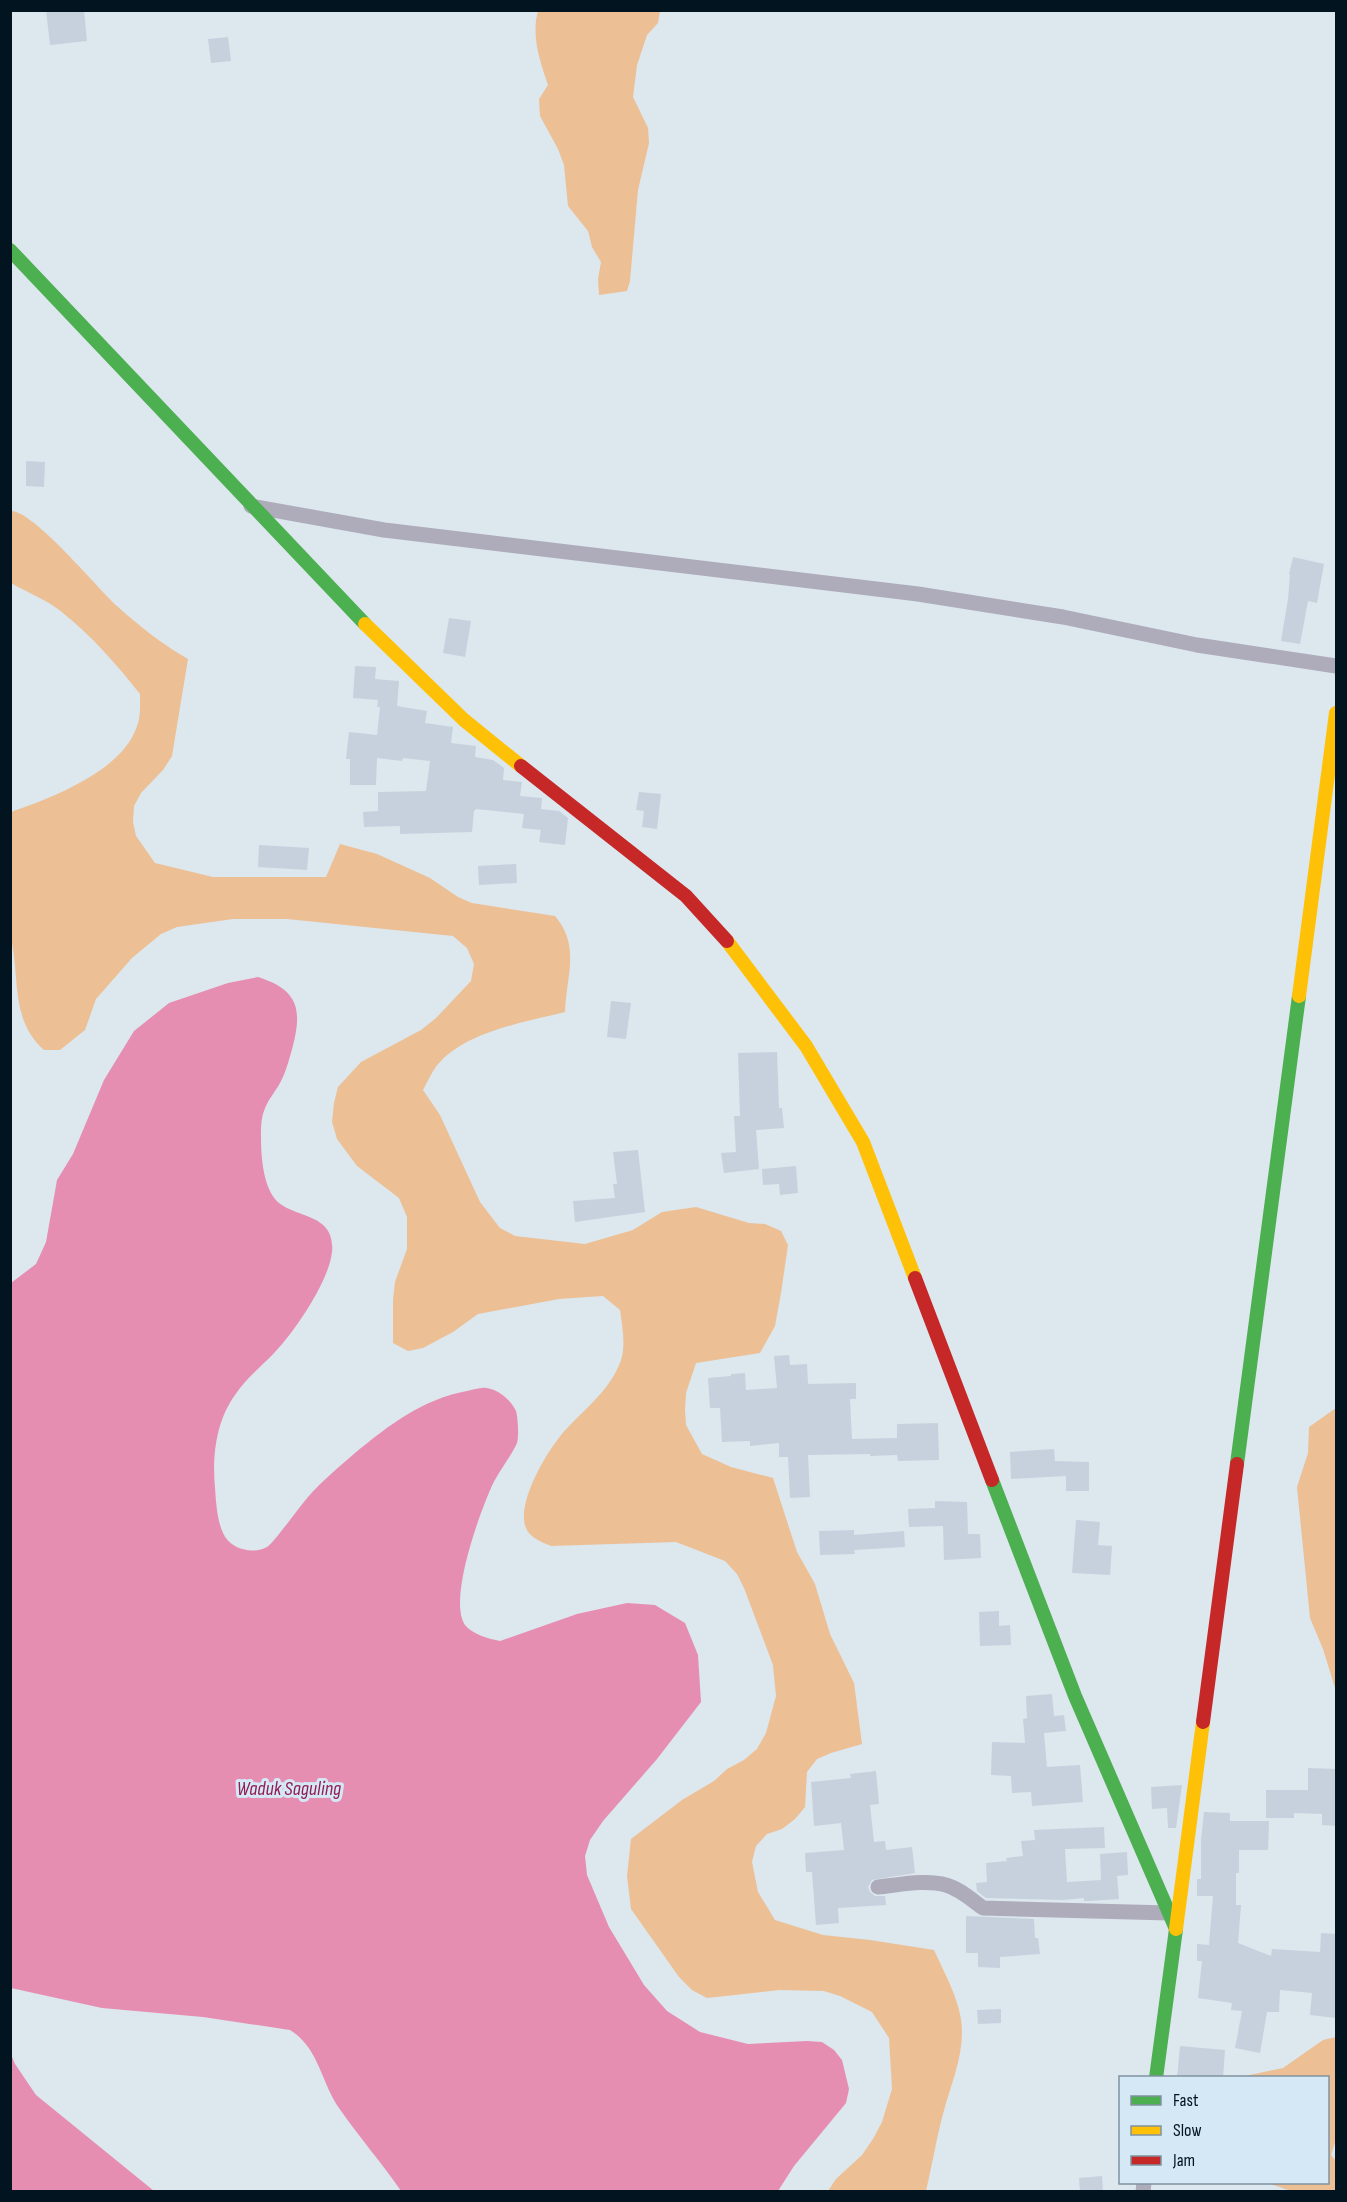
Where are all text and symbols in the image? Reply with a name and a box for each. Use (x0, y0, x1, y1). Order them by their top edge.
water label: Waduk Saguling (237, 1777, 341, 1801)
legend (1119, 2076, 1329, 2184)
text: Fast (1173, 2090, 1199, 2111)
text: Slow (1173, 2120, 1202, 2141)
text: Jam (1172, 2150, 1195, 2171)

